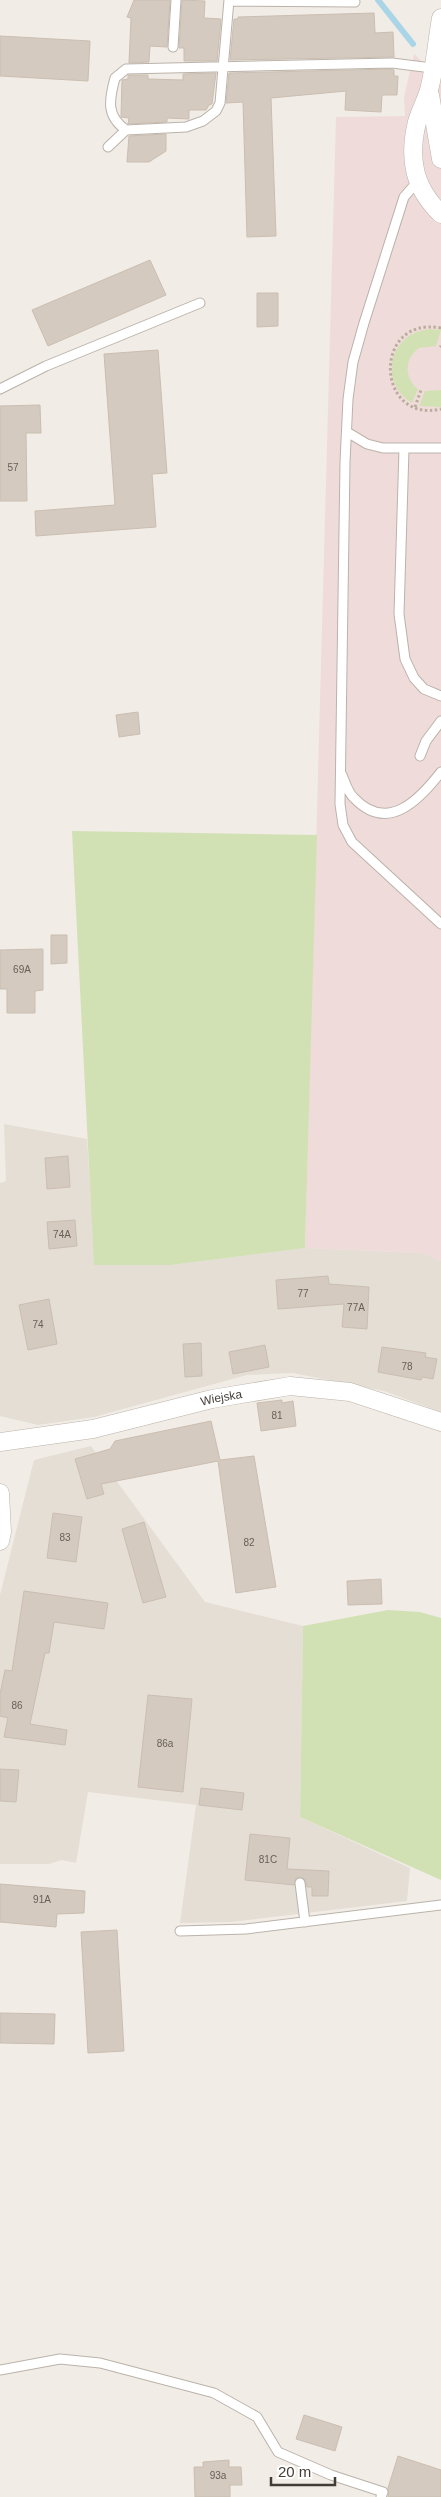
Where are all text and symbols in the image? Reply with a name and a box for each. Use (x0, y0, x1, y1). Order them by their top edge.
house number: 57 (7, 462, 19, 473)
house number: 69A (13, 964, 31, 975)
house number: 74A (53, 1229, 71, 1240)
house number: 77 (297, 1288, 309, 1299)
house number: 77A (347, 1302, 365, 1313)
house number: 74 (32, 1319, 44, 1330)
house number: 78 (401, 1361, 413, 1372)
street label: Wiejska (199, 1387, 243, 1409)
house number: 81 (271, 1410, 283, 1421)
house number: 83 (59, 1532, 71, 1543)
house number: 82 (243, 1537, 255, 1548)
house number: 86 (11, 1700, 23, 1711)
house number: 86a (157, 1738, 174, 1749)
house number: 81C (259, 1854, 277, 1865)
house number: 91A (33, 1894, 51, 1905)
scale bar (271, 2454, 335, 2486)
text: 20 m (278, 2463, 311, 2480)
house number: 93a (210, 2470, 227, 2481)

